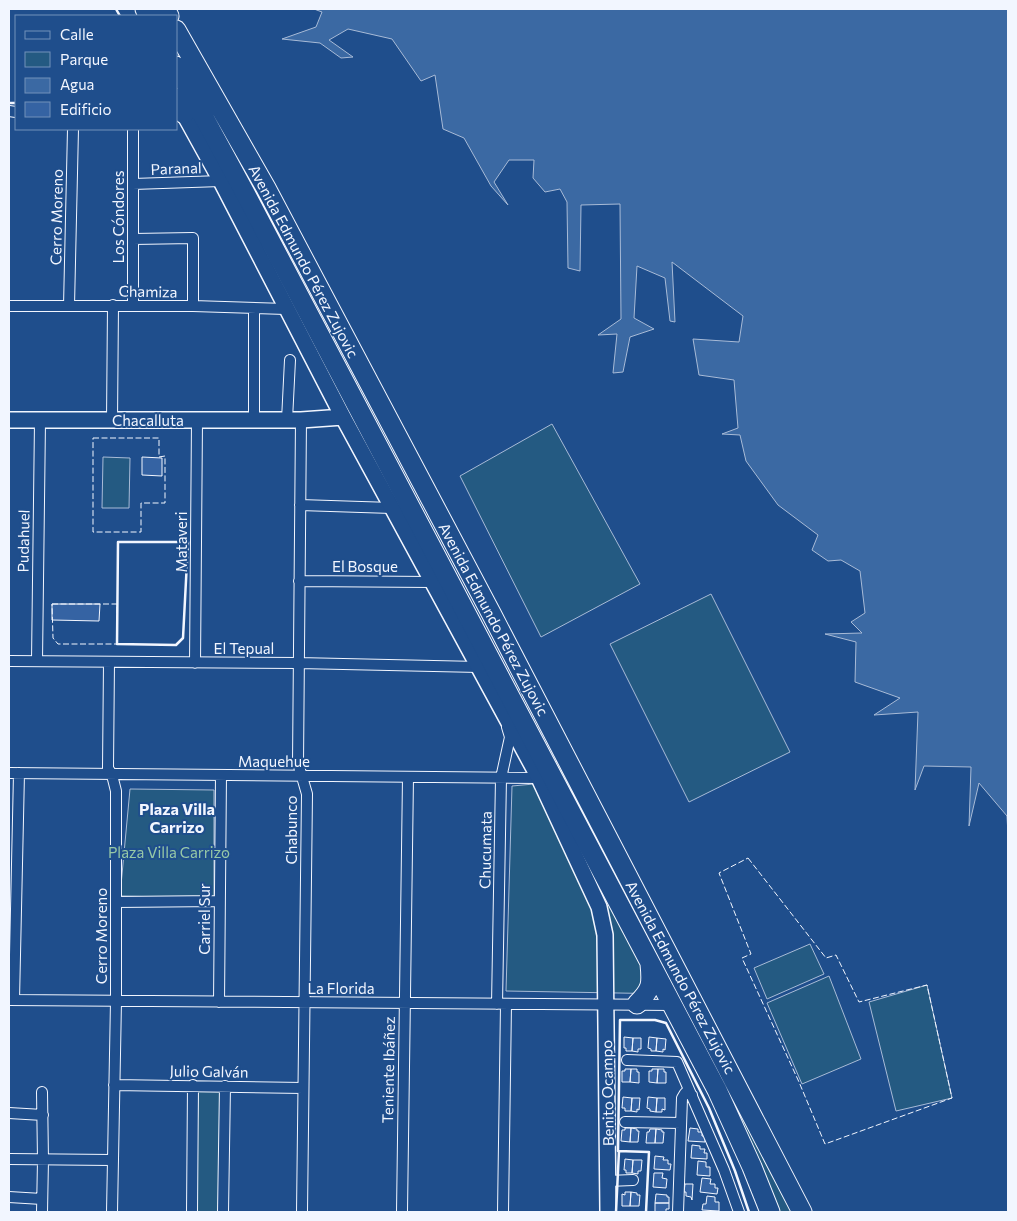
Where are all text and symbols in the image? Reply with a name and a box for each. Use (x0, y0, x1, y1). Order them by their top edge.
legend (15, 15, 178, 130)
text: Calle (60, 25, 94, 43)
text: Parque (60, 50, 108, 68)
text: Agua (60, 75, 94, 93)
text: Edificio (60, 100, 111, 118)
street label: Paranal (150, 158, 202, 178)
street label: Avenida Edmundo Pérez Zujovic (245, 161, 363, 361)
street label: Cerro Moreno (46, 169, 66, 265)
street label: Los Cóndores (109, 170, 127, 264)
street label: Chamiza (118, 281, 178, 301)
street label: Chacalluta (112, 411, 184, 429)
street label: Pudahuel (13, 509, 33, 573)
street label: Mataveri (172, 511, 190, 573)
street label: Avenida Edmundo Pérez Zujovic (435, 519, 553, 719)
street label: El Bosque (332, 557, 398, 575)
street label: El Tepual (214, 639, 274, 657)
street label: Maquehue (238, 752, 310, 770)
street label: Chabunco (282, 795, 300, 864)
district label: Plaza Villa Carrizo (139, 799, 215, 836)
street label: Chucumata (475, 811, 495, 889)
park label: Plaza Villa Carrizo (108, 843, 230, 861)
street label: Avenida Edmundo Pérez Zujovic (622, 877, 740, 1077)
street label: Carriel Sur (195, 883, 213, 955)
street label: Cerro Moreno (92, 888, 110, 984)
street label: La Florida (307, 979, 375, 997)
street label: Teniente Ibáñez (378, 1016, 398, 1124)
street label: Benito Ocampo (597, 1040, 617, 1146)
street label: Julio Galván (169, 1061, 249, 1081)

